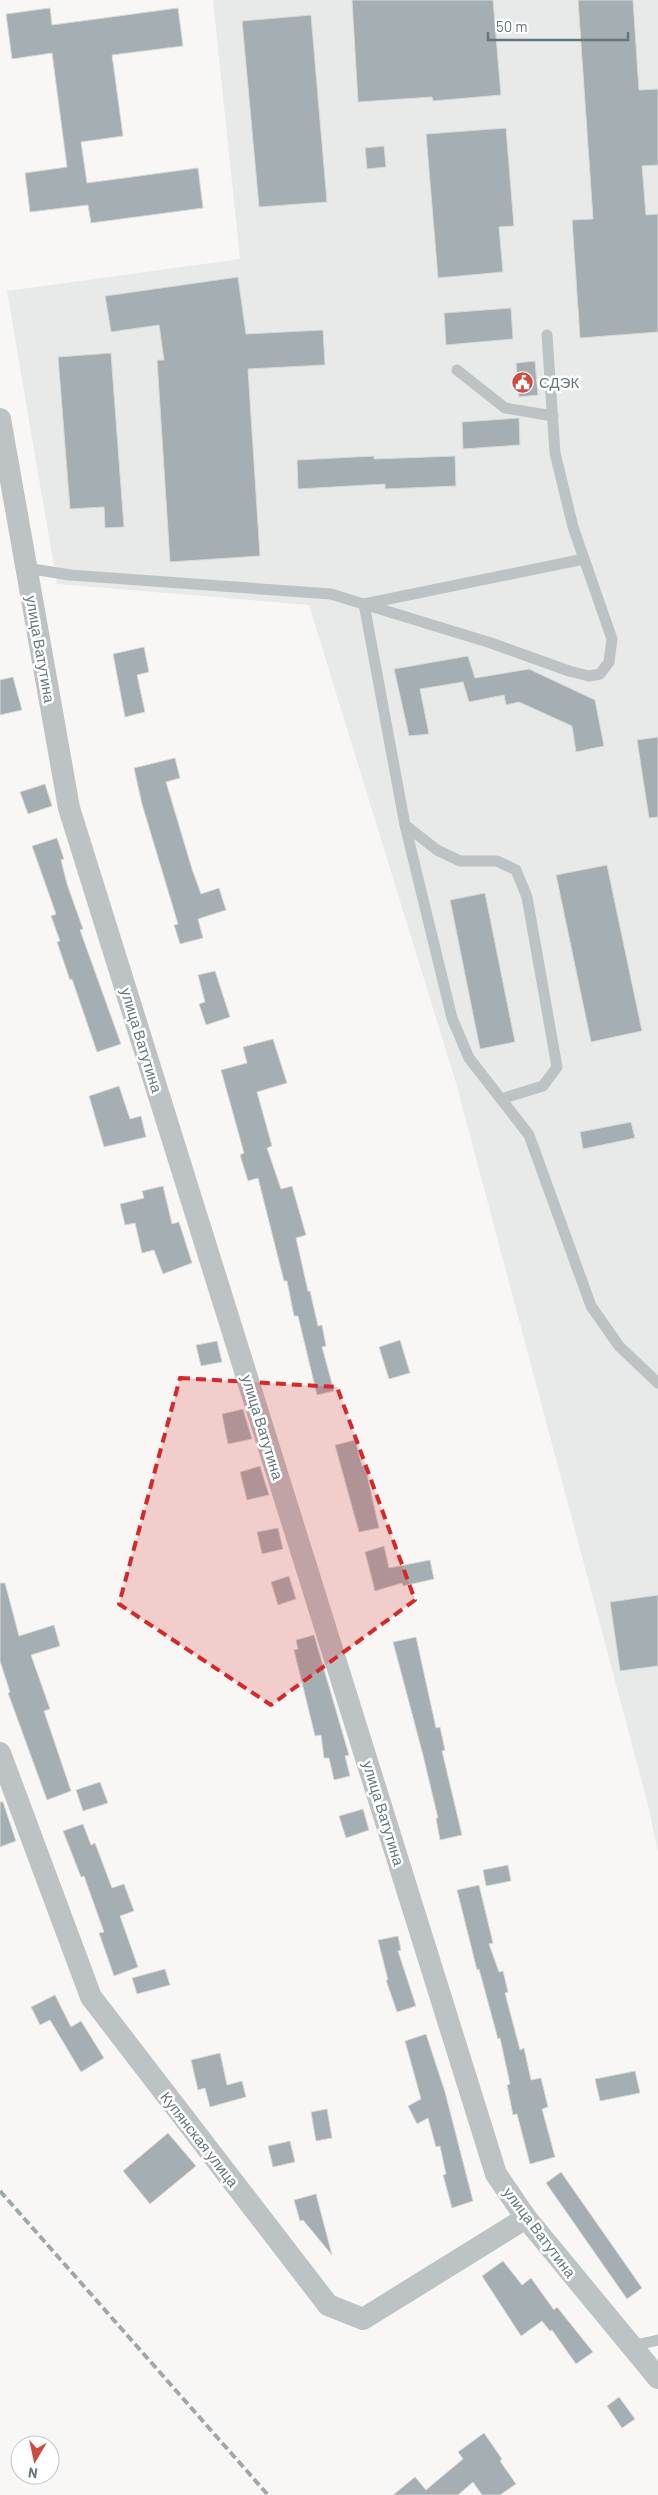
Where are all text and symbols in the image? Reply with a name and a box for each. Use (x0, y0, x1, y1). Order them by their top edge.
scale bar (488, 10, 628, 42)
text: 50 m (496, 17, 528, 35)
public building icon: СДЭК (511, 370, 535, 394)
place label: СДЭК (539, 373, 579, 391)
street label: улица Ватутина (23, 594, 59, 705)
street label: улица Ватутина (118, 985, 167, 1095)
street label: улица Ватутина (239, 1372, 288, 1482)
street label: улица Ватутина (360, 1758, 409, 1868)
street label: Купянская улица (157, 2088, 243, 2191)
street label: улица Ватутина (500, 2183, 580, 2281)
north arrow (10, 2435, 60, 2485)
text: N (27, 2464, 39, 2482)

